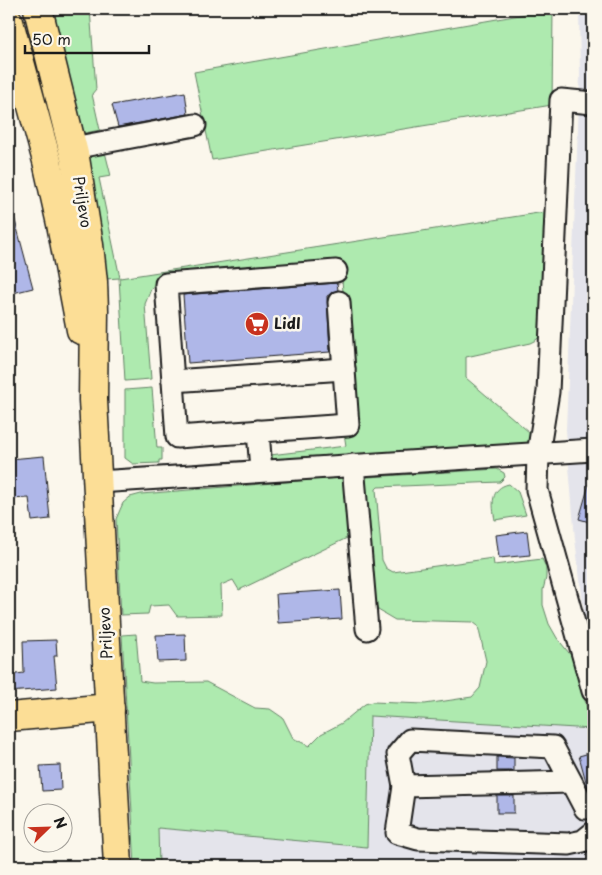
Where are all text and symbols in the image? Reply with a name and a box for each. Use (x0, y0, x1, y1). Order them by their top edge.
scale bar (25, 22, 149, 54)
text: 50 m (32, 27, 71, 50)
street label: Priljevo (68, 174, 99, 229)
supermarket icon: Lidl (244, 311, 270, 337)
place label: Lidl (274, 311, 301, 334)
street label: Priljevo (92, 607, 117, 660)
north arrow (22, 802, 72, 852)
text: N (49, 814, 72, 832)

